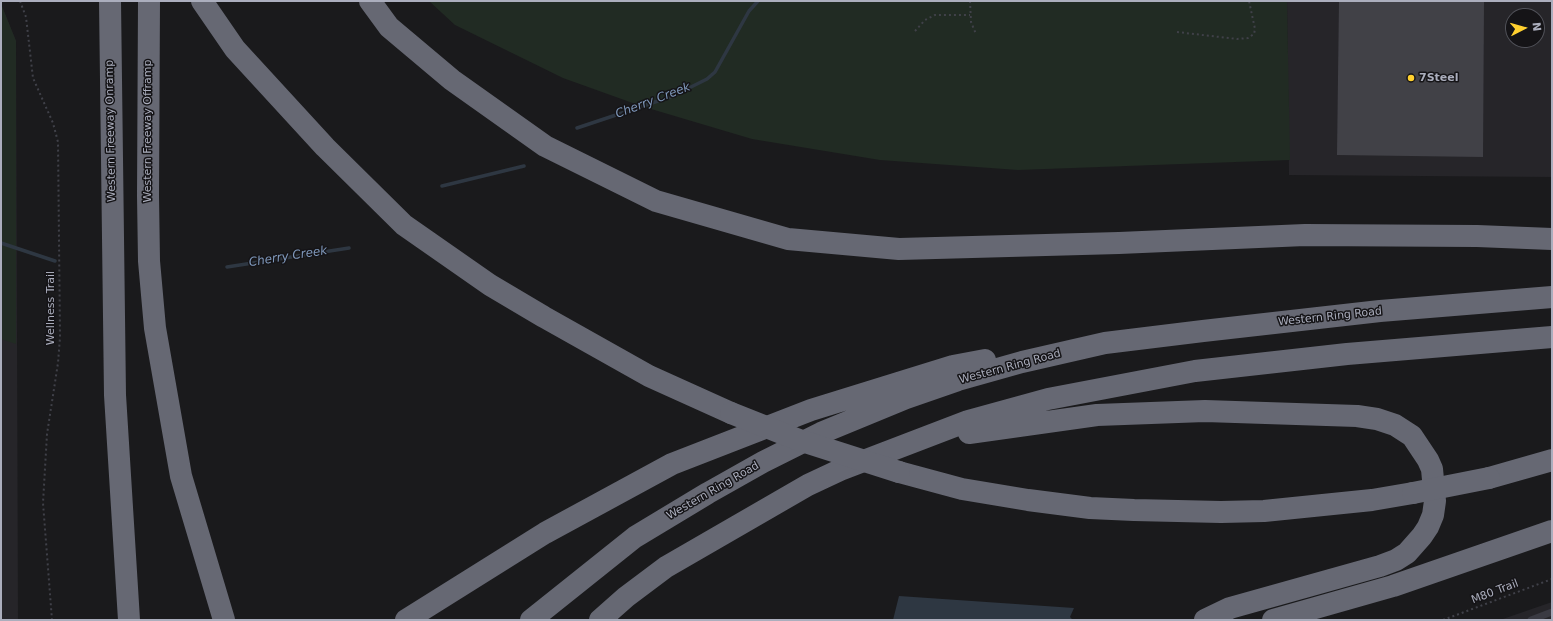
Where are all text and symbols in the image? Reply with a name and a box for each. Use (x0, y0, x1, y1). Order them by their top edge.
north arrow (1505, 8, 1545, 48)
text: N (1529, 22, 1543, 32)
street label: Western Freeway Onramp (103, 60, 119, 202)
street label: Western Freeway Offramp (141, 60, 155, 202)
place label: 7Steel (1419, 71, 1459, 85)
marker: 7Steel (1406, 73, 1416, 83)
water label: Cherry Creek (613, 80, 693, 122)
water label: Cherry Creek (248, 244, 328, 270)
street label: Wellness Trail (44, 271, 58, 345)
street label: Western Ring Road (1277, 305, 1383, 329)
street label: Western Ring Road (958, 347, 1062, 387)
street label: Western Ring Road (665, 459, 761, 523)
street label: M80 Trail (1470, 577, 1520, 607)

